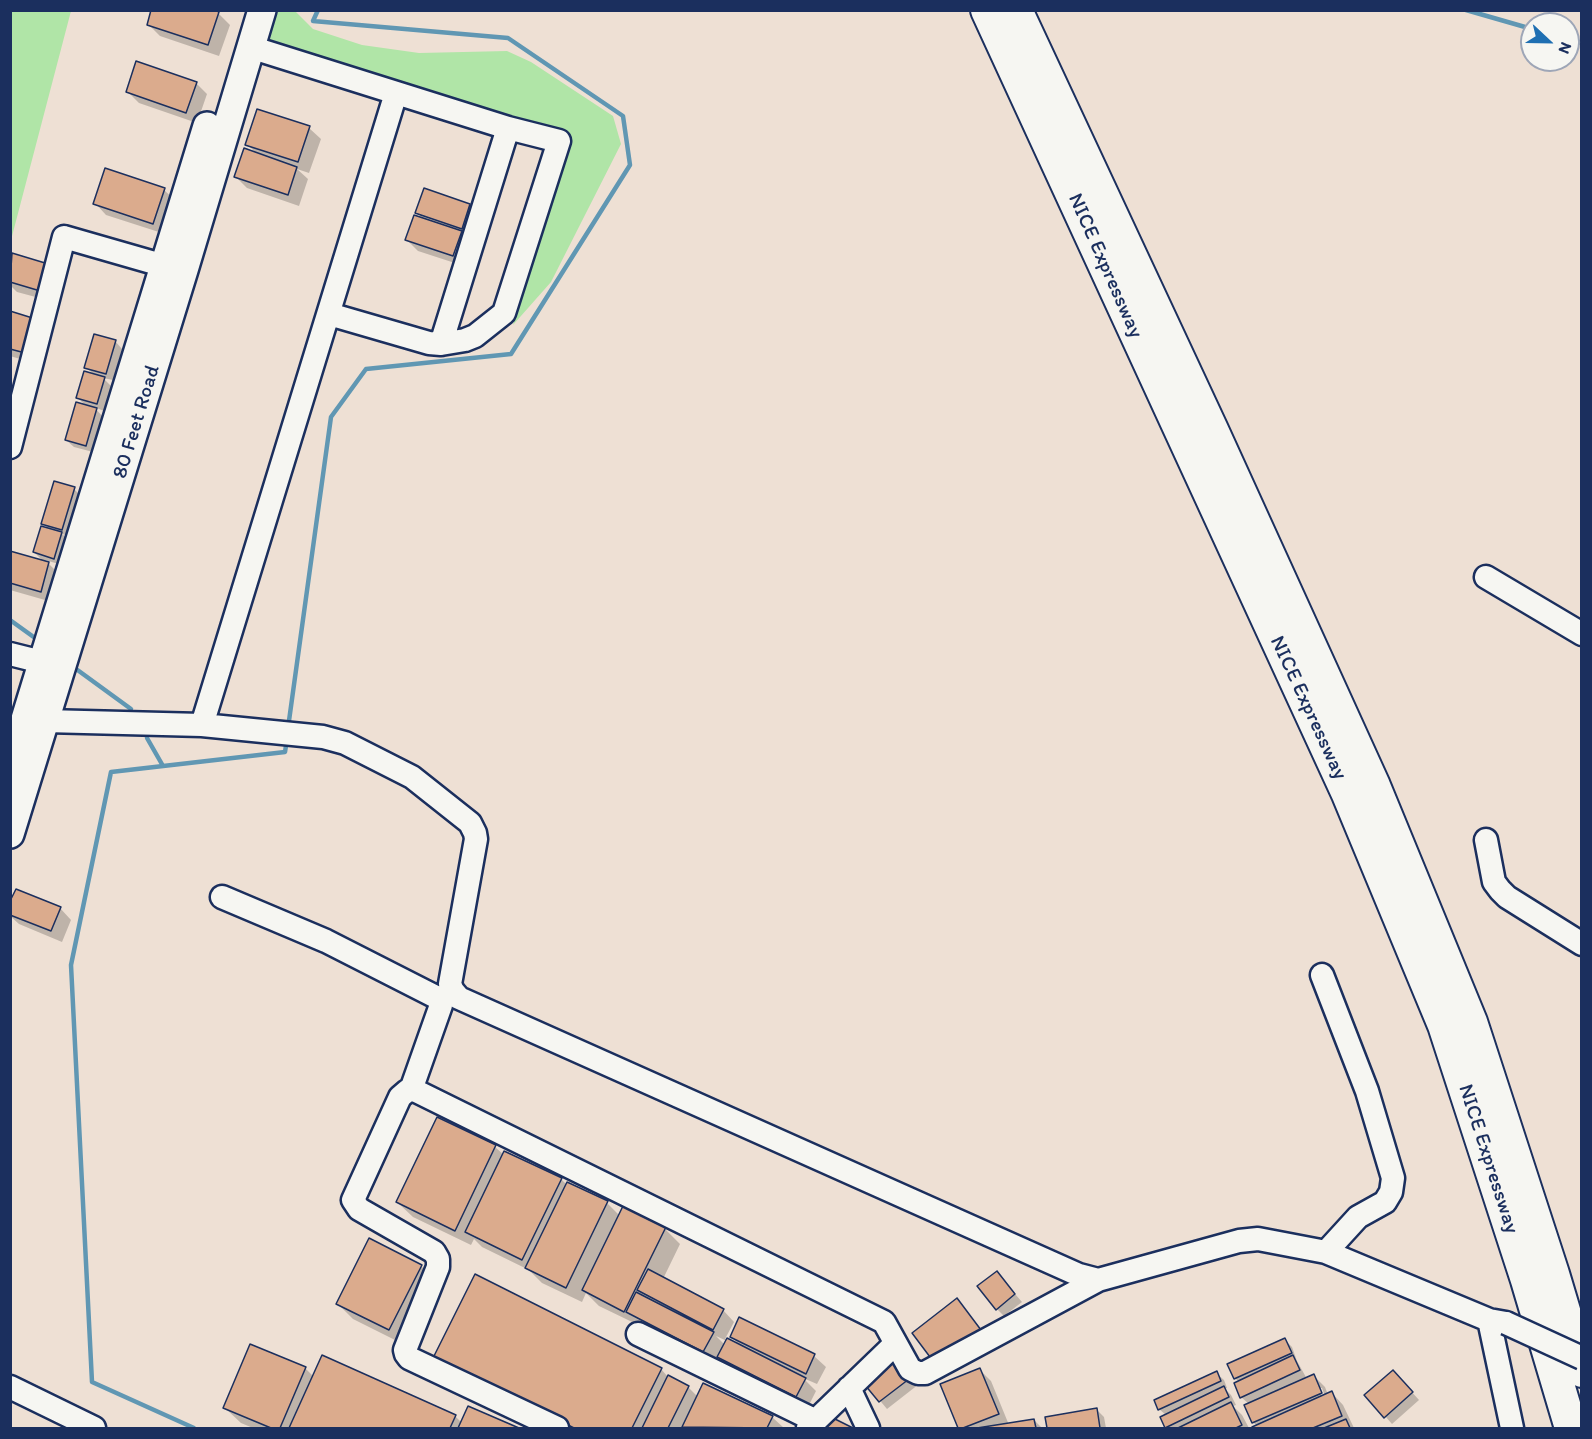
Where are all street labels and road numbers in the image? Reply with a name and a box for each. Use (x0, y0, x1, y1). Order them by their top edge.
street label: NICE Expressway (1062, 190, 1148, 342)
street label: 80 Feet Road (108, 362, 166, 482)
street label: NICE Expressway (1264, 632, 1352, 784)
street label: NICE Expressway (1452, 1081, 1524, 1237)

